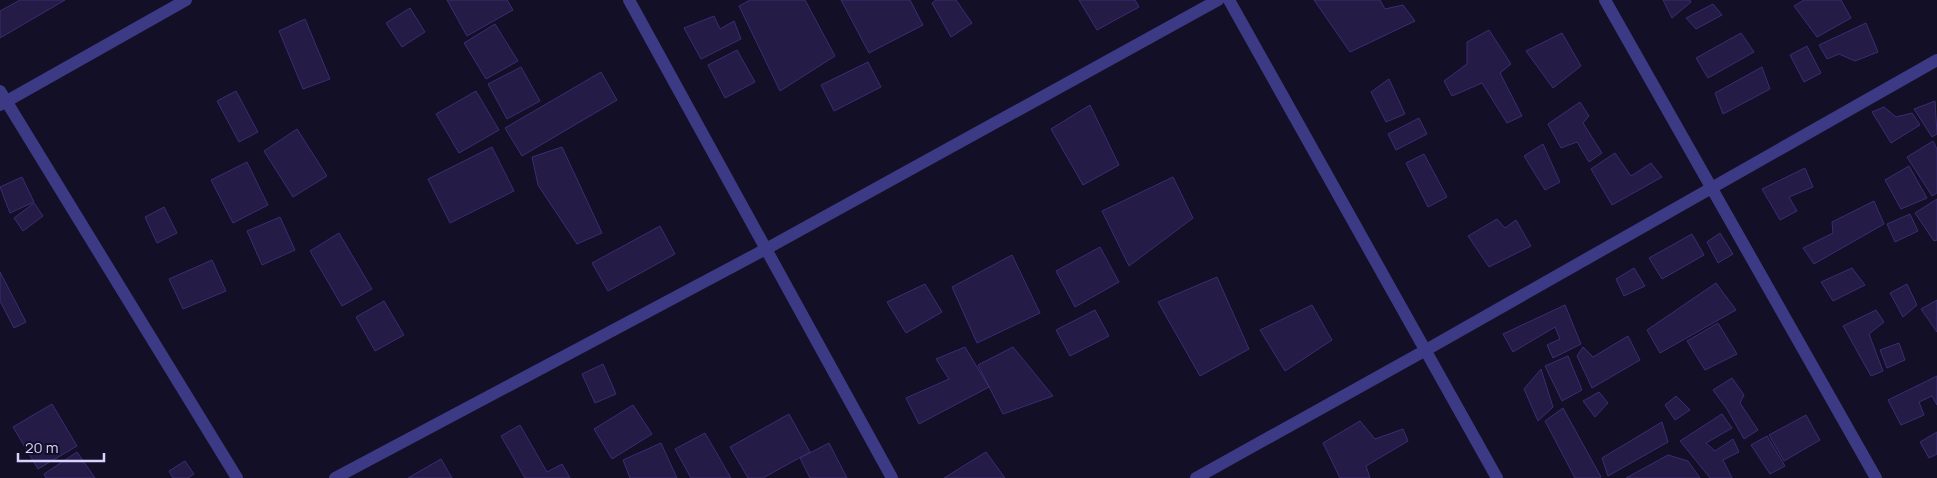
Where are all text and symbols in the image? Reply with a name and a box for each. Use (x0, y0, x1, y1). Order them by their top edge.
scale bar (18, 430, 104, 462)
text: 20 m (25, 437, 58, 458)

